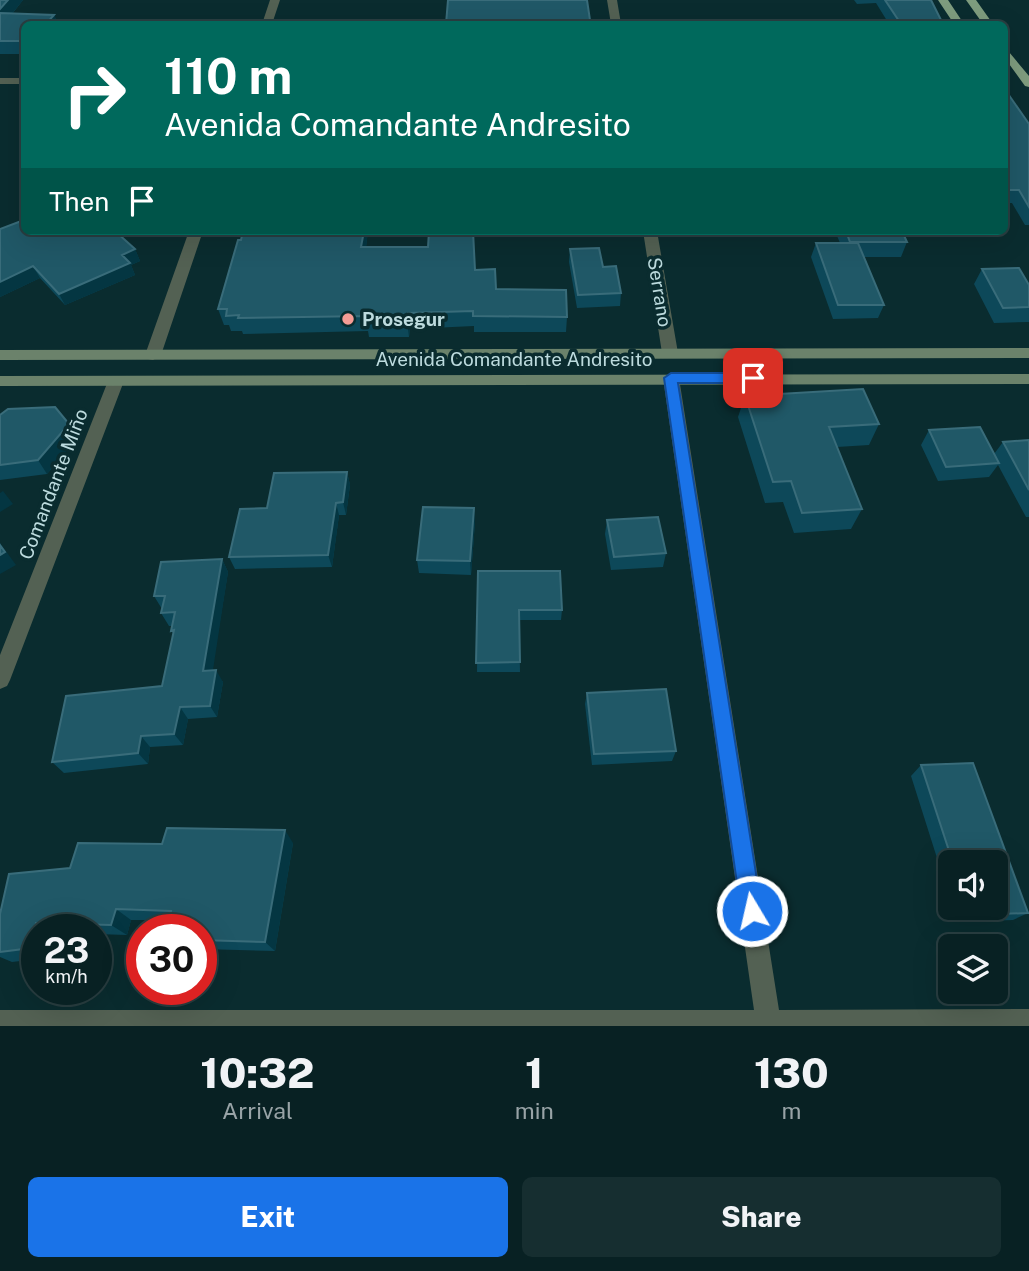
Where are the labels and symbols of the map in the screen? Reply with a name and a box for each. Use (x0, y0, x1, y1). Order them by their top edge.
street label: Serrano (644, 256, 676, 328)
place label: Prosegur (362, 308, 445, 330)
marker: Prosegur (340, 311, 356, 327)
street label: Avenida Comandante Andresito (375, 348, 653, 370)
pin (723, 348, 783, 408)
street label: Comandante Miño (14, 405, 92, 563)
position arrow (715, 874, 789, 948)
speed limit sign: 30 (126, 914, 217, 1005)

